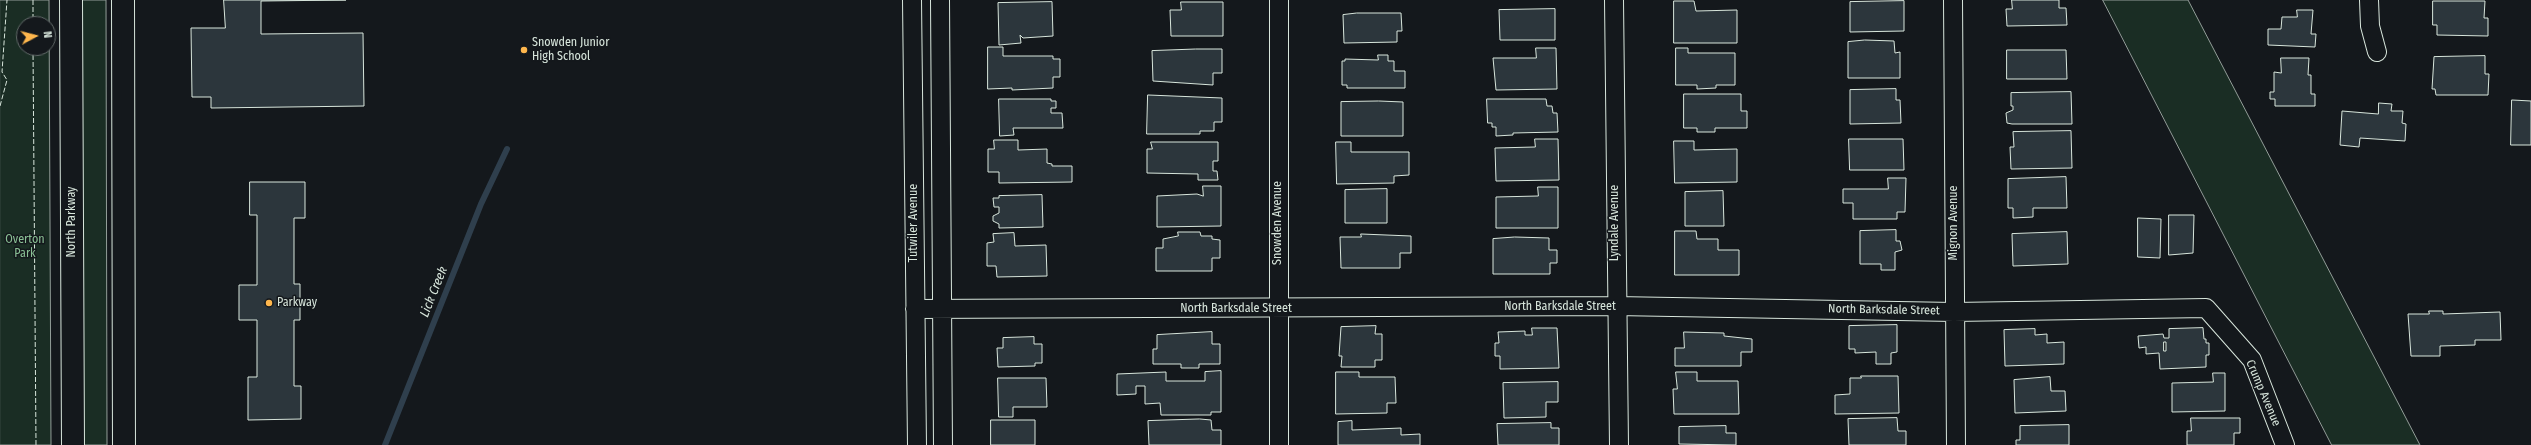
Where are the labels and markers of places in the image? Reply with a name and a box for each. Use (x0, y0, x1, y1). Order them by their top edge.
place label: Snowden Junior High School (532, 36, 609, 64)
marker: Snowden Junior High School (519, 45, 529, 55)
place label: Parkway (277, 296, 317, 310)
marker: Parkway (264, 298, 274, 308)

